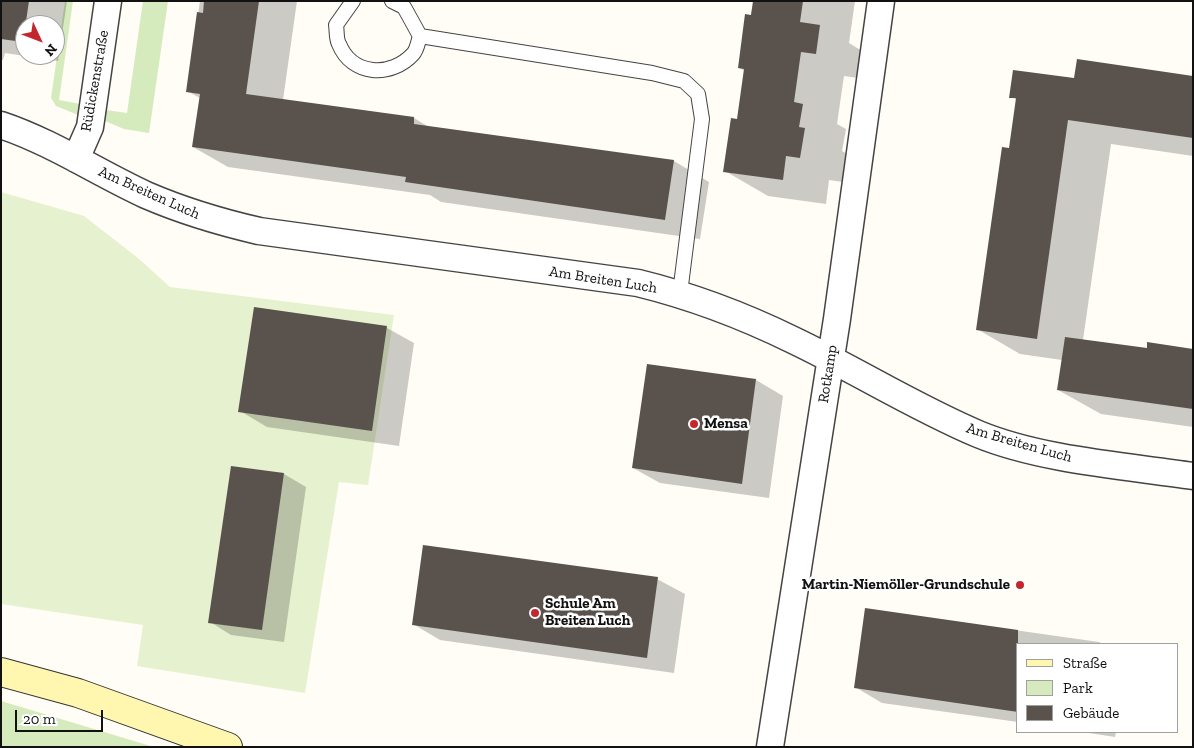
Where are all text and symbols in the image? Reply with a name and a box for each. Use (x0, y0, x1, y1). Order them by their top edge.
north arrow (15, 15, 65, 65)
street label: Rüdickenstraße (77, 29, 113, 133)
text: N (41, 40, 60, 60)
street label: Am Breiten Luch (96, 163, 202, 223)
street label: Am Breiten Luch (548, 263, 658, 297)
street label: Rotkamp (815, 344, 841, 404)
place label: Mensa (704, 415, 748, 433)
marker: Mensa (688, 418, 700, 430)
street label: Am Breiten Luch (964, 419, 1074, 467)
place label: Martin-Niemöller-Grundschule (802, 576, 1010, 594)
marker: Martin-Niemöller-Grundschule (1014, 579, 1026, 591)
place label: Schule Am Breiten Luch (545, 595, 630, 630)
marker: Schule Am Breiten Luch (529, 607, 541, 619)
legend (1016, 643, 1179, 733)
text: Straße (1063, 654, 1107, 672)
text: Park (1063, 679, 1093, 697)
scale bar (18, 700, 105, 732)
text: Gebäude (1063, 704, 1119, 722)
text: 20 m (23, 710, 56, 728)

